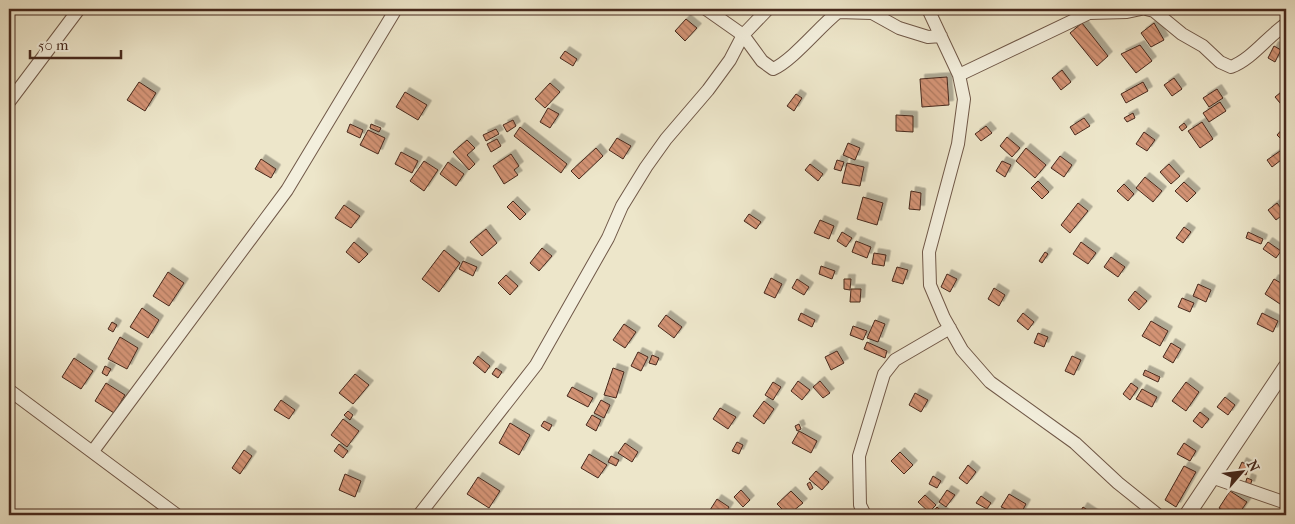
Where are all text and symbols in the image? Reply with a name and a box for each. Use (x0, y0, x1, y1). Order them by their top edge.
scale bar (30, 28, 121, 60)
text: 50 m (38, 36, 69, 54)
north arrow (1218, 446, 1268, 496)
text: N (1243, 457, 1263, 475)

